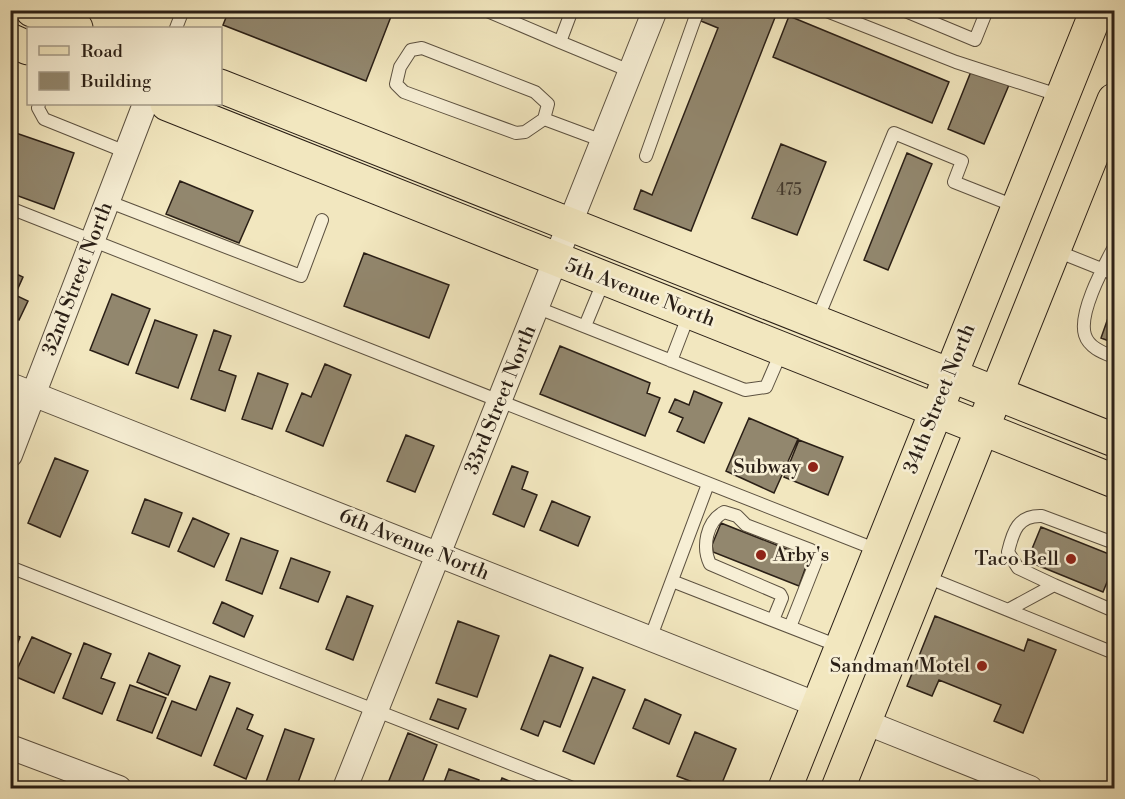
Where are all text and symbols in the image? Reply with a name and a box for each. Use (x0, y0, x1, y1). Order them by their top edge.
legend (27, 27, 222, 105)
text: Road (81, 40, 124, 63)
text: Building (80, 70, 152, 93)
house number: 475 (776, 180, 802, 200)
street label: 32nd Street North (37, 199, 119, 359)
street label: 5th Avenue North (561, 253, 719, 333)
street label: 34th Street North (899, 320, 981, 478)
street label: 33rd Street North (460, 322, 542, 478)
place label: Subway (733, 455, 801, 480)
marker: Subway (806, 460, 820, 474)
street label: 6th Avenue North (335, 503, 493, 587)
place label: Arby's (772, 543, 829, 568)
place label: Taco Bell (975, 547, 1059, 572)
marker: Arby's (754, 548, 768, 562)
marker: Taco Bell (1064, 552, 1078, 566)
place label: Sandman Motel (830, 654, 970, 679)
marker: Sandman Motel (975, 659, 989, 673)

